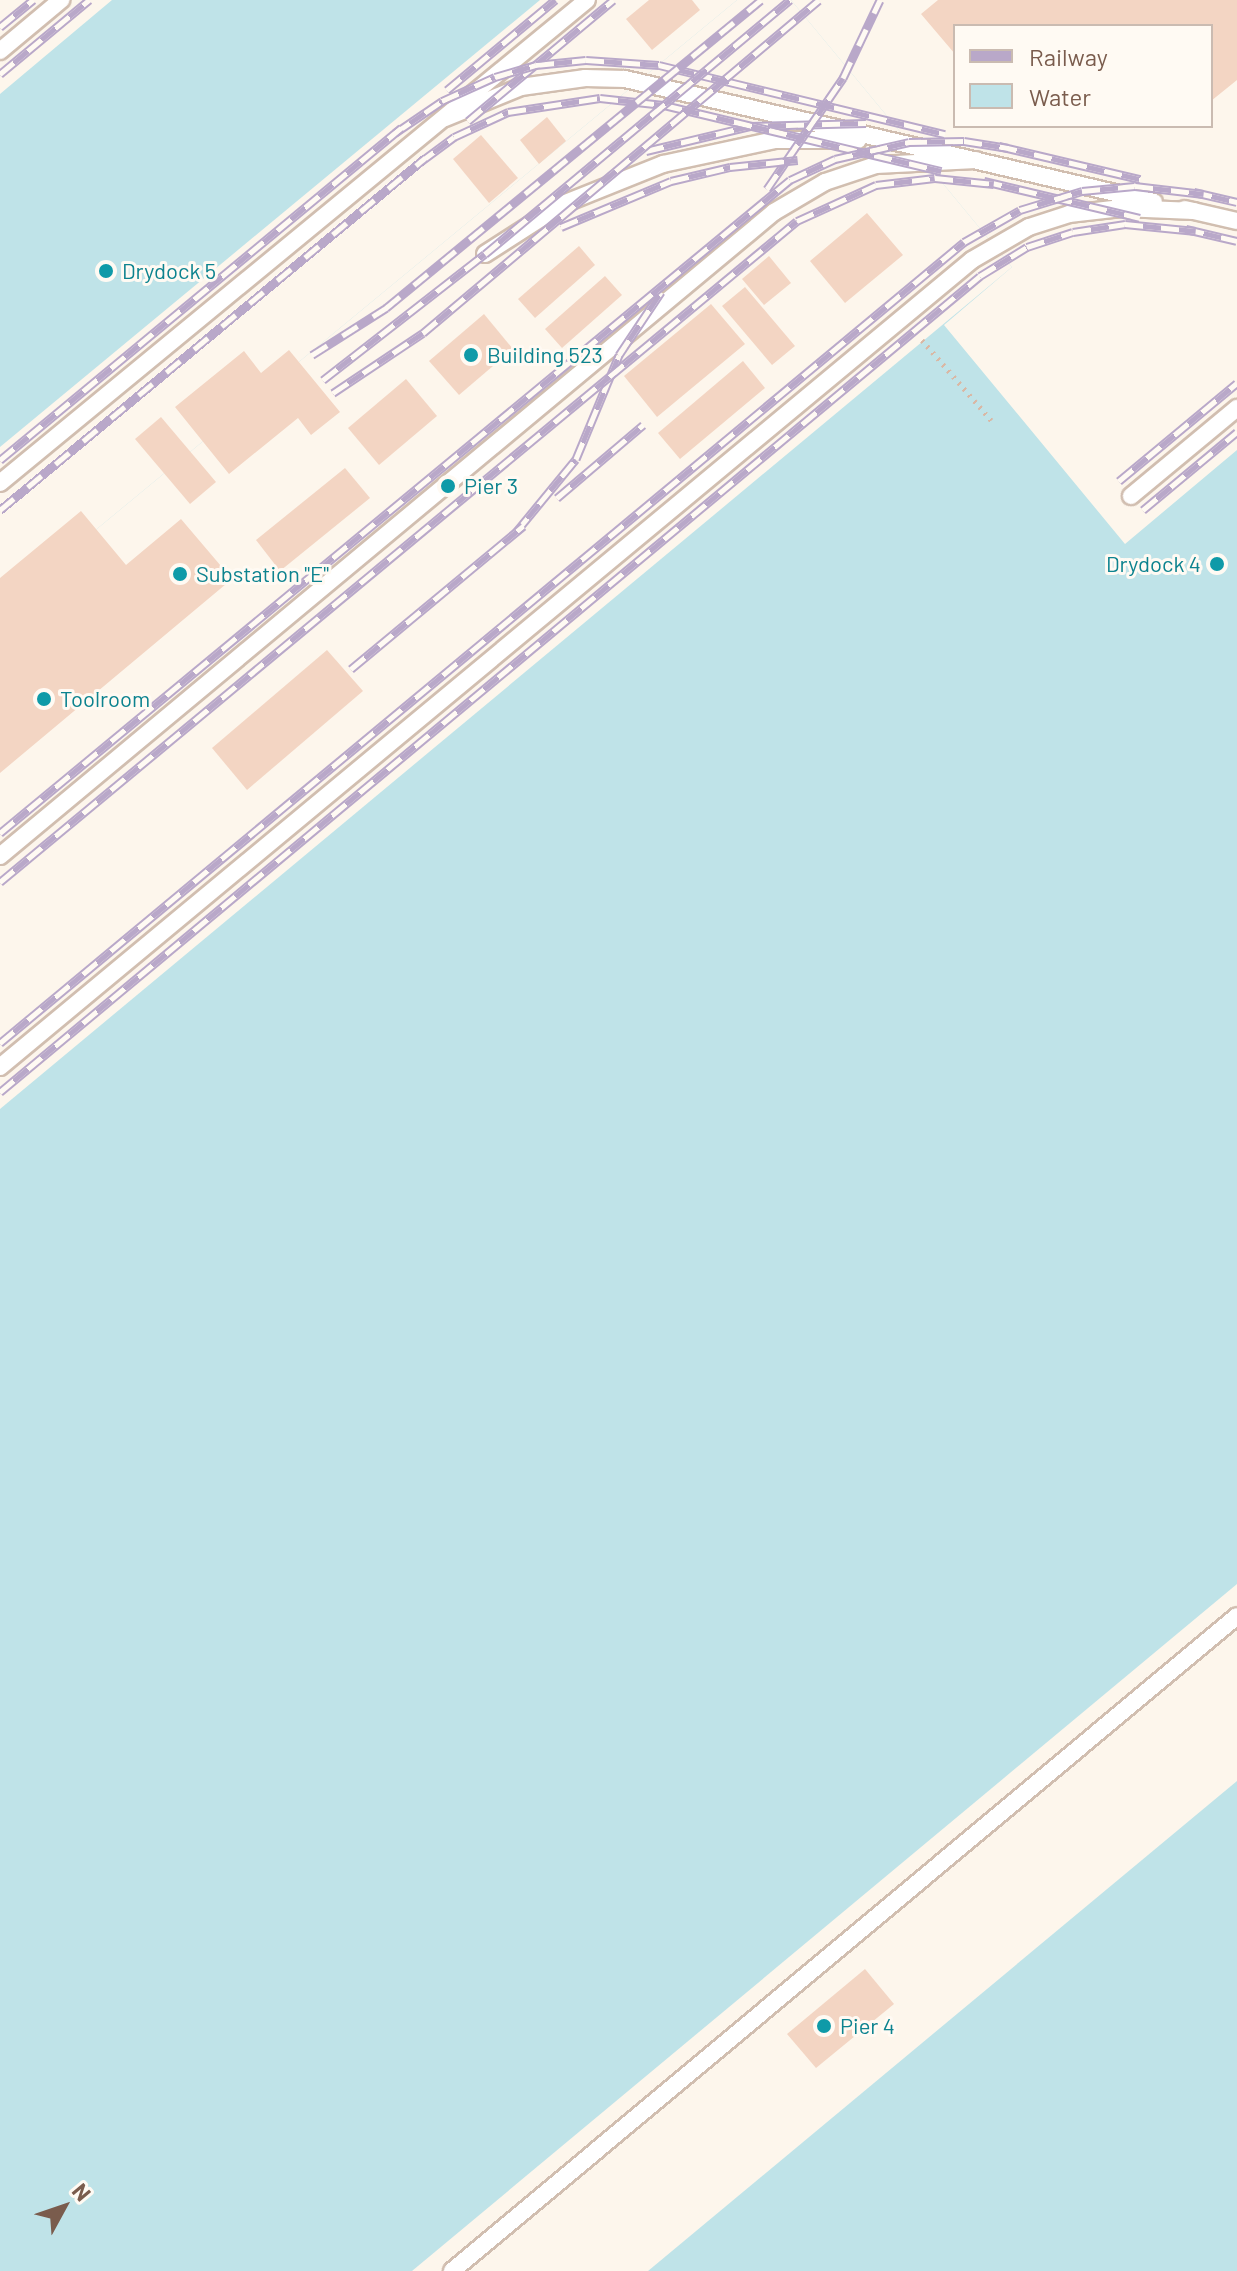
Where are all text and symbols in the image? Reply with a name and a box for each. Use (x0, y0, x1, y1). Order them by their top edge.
legend (953, 24, 1213, 128)
text: Railway (1029, 42, 1108, 71)
text: Water (1029, 82, 1091, 111)
place label: Drydock 5 (122, 258, 216, 284)
marker: Drydock 5 (97, 262, 115, 280)
place label: Building 523 (487, 342, 603, 368)
marker: Building 523 (462, 346, 480, 364)
place label: Pier 3 (464, 473, 518, 499)
marker: Pier 3 (439, 477, 457, 495)
place label: Drydock 4 (1106, 551, 1201, 577)
marker: Drydock 4 (1208, 555, 1226, 573)
place label: Substation "E" (196, 561, 329, 587)
marker: Substation "E" (171, 565, 189, 583)
place label: Toolroom (60, 686, 150, 712)
marker: Toolroom (35, 690, 53, 708)
place label: Pier 4 (840, 2013, 895, 2039)
marker: Pier 4 (815, 2017, 833, 2035)
north arrow (24, 2167, 104, 2247)
text: N (68, 2178, 97, 2206)

